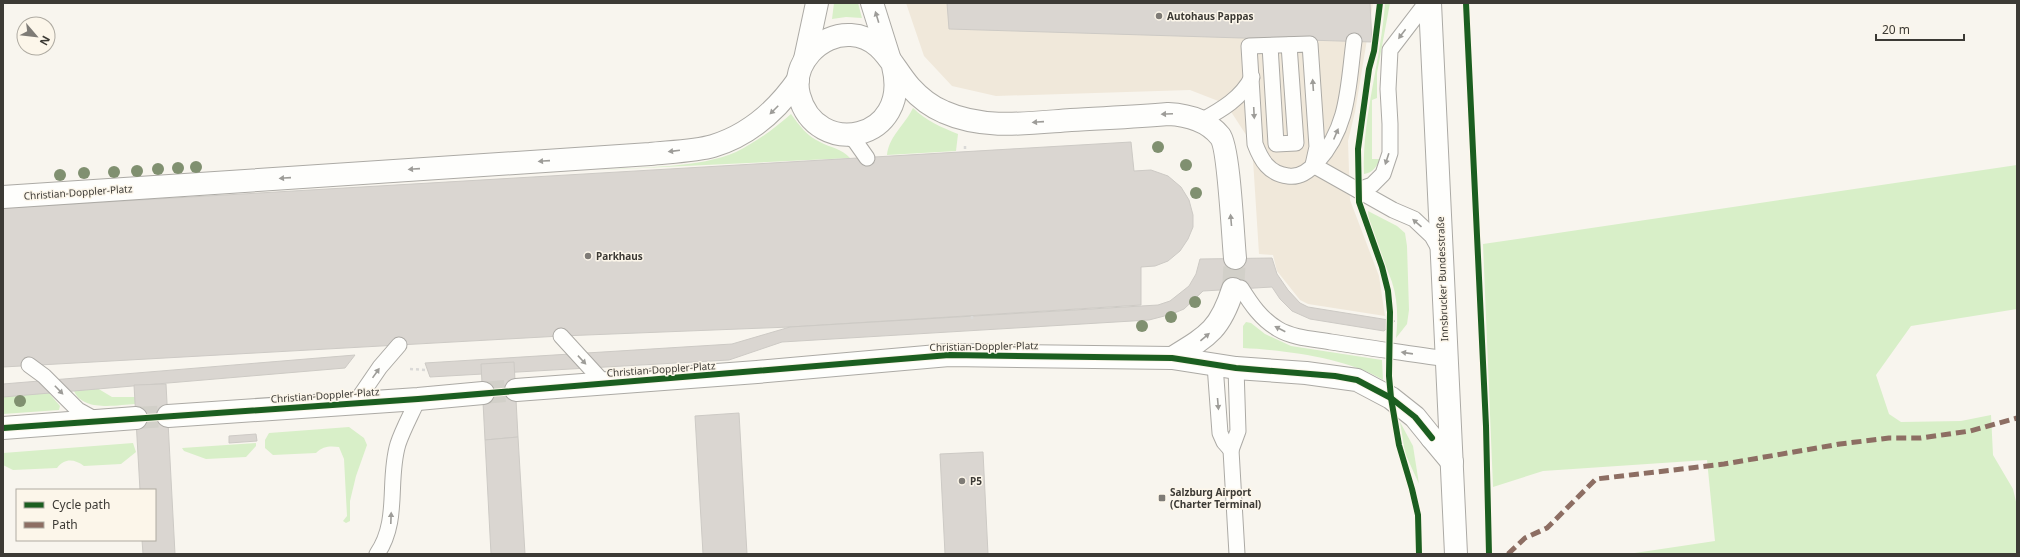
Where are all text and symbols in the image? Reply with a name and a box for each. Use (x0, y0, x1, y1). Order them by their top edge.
place label: Autohaus Pappas (1167, 9, 1253, 23)
one-way arrow (874, 11, 880, 23)
marker: Autohaus Pappas (1154, 11, 1164, 21)
north arrow (16, 16, 56, 56)
scale bar (1876, 16, 1964, 42)
text: 20 m (1882, 21, 1910, 38)
one-way arrow (1399, 29, 1407, 39)
text: N (37, 33, 54, 48)
one-way arrow (1309, 79, 1316, 91)
one-way arrow (769, 105, 779, 115)
one-way arrow (1250, 107, 1257, 119)
one-way arrow (1161, 111, 1173, 118)
one-way arrow (1032, 119, 1044, 126)
one-way arrow (1333, 128, 1340, 140)
one-way arrow (668, 148, 680, 154)
one-way arrow (1384, 154, 1390, 166)
one-way arrow (538, 157, 550, 164)
one-way arrow (408, 166, 420, 173)
one-way arrow (279, 175, 291, 182)
street label: Christian-Doppler-Platz (23, 181, 133, 203)
one-way arrow (1228, 214, 1235, 226)
street label: Innsbrucker Bundesstraße (1433, 216, 1451, 342)
one-way arrow (1412, 218, 1422, 228)
place label: Parkhaus (596, 249, 643, 263)
marker: Parkhaus (583, 251, 593, 261)
one-way arrow (1274, 326, 1286, 332)
one-way arrow (1199, 332, 1210, 341)
street label: Christian-Doppler-Platz (929, 338, 1039, 354)
one-way arrow (1401, 350, 1413, 356)
one-way arrow (578, 355, 587, 365)
street label: Christian-Doppler-Platz (606, 358, 716, 380)
one-way arrow (372, 367, 380, 378)
street label: Christian-Doppler-Platz (270, 384, 380, 406)
one-way arrow (54, 385, 64, 395)
one-way arrow (1215, 398, 1222, 410)
place label: P5 (970, 474, 982, 488)
marker: P5 (957, 476, 967, 486)
place label: Salzburg Airport (Charter Terminal) (1170, 485, 1261, 511)
legend (16, 489, 156, 541)
marker: Salzburg Airport (Charter Terminal) (1157, 493, 1167, 503)
text: Cycle path (52, 496, 110, 513)
one-way arrow (388, 511, 394, 524)
text: Path (52, 516, 78, 533)

